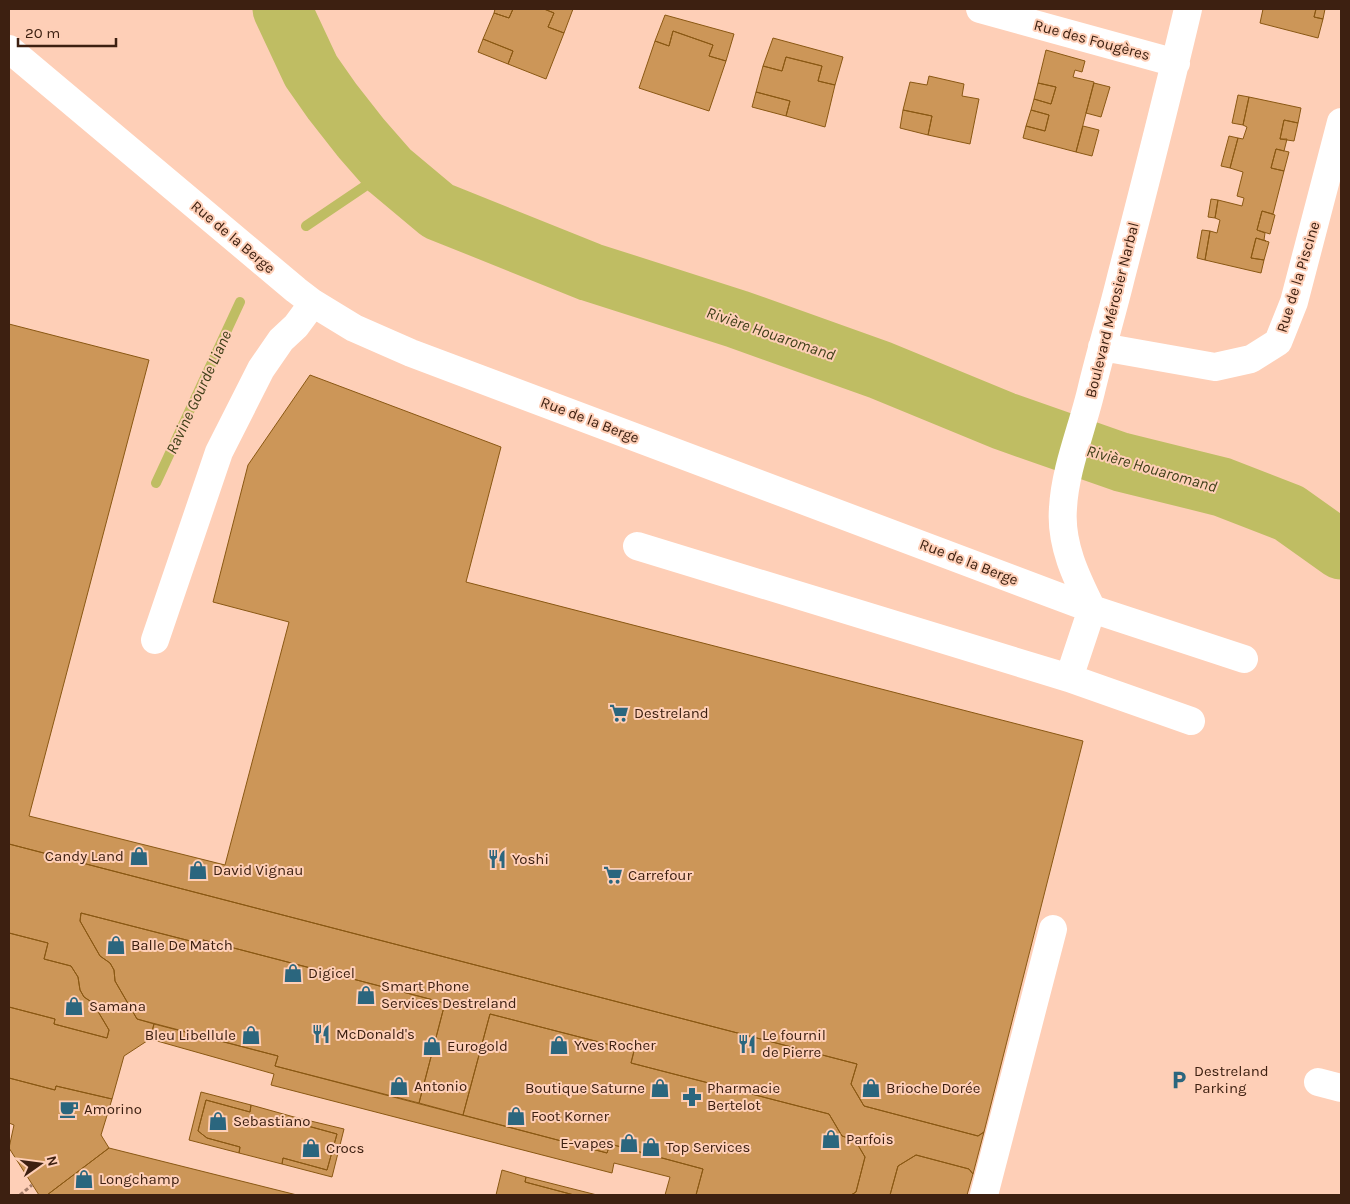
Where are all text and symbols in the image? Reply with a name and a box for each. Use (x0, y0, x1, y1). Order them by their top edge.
scale bar (18, 15, 115, 47)
street label: Rue des Fougères (1032, 16, 1152, 64)
text: 20 m (25, 24, 60, 42)
street label: Rue de la Berge (187, 197, 279, 277)
street label: Rue de la Piscine (1273, 219, 1323, 335)
street label: Boulevard Mérosier Narbal (1081, 220, 1143, 400)
water label: Rivière Houaromand (704, 303, 838, 365)
water label: Ravine Gourde Liane (162, 327, 236, 457)
street label: Rue de la Berge (538, 393, 642, 447)
water label: Rivière Houaromand (1084, 441, 1220, 496)
street label: Rue de la Berge (917, 535, 1021, 589)
supermarket icon: Destreland (608, 702, 630, 724)
place label: Destreland (634, 704, 709, 722)
shop icon: Candy Land (128, 845, 150, 867)
place label: Candy Land (45, 847, 124, 865)
restaurant icon: Yoshi (486, 848, 508, 870)
place label: Yoshi (512, 850, 549, 868)
shop icon: David Vignau (187, 859, 209, 881)
place label: David Vignau (213, 861, 303, 879)
supermarket icon: Carrefour (602, 864, 624, 886)
place label: Carrefour (628, 866, 692, 884)
shop icon: Balle De Match (105, 934, 127, 956)
place label: Balle De Match (131, 936, 233, 954)
shop icon: Digicel (282, 962, 304, 984)
place label: Digicel (308, 964, 355, 982)
place label: Smart Phone Services Destreland (381, 977, 517, 1012)
shop icon: Smart Phone Services Destreland (355, 984, 377, 1006)
shop icon: Samana (63, 995, 85, 1017)
place label: Samana (89, 997, 146, 1015)
restaurant icon: McDonald's (310, 1023, 332, 1045)
shop icon: Bleu Libellule (240, 1024, 262, 1046)
place label: McDonald's (336, 1025, 415, 1043)
place label: Bleu Libellule (145, 1026, 236, 1044)
place label: Le fournil de Pierre (762, 1026, 826, 1061)
restaurant icon: Le fournil de Pierre (736, 1033, 758, 1055)
shop icon: Yves Rocher (548, 1034, 570, 1056)
shop icon: Eurogold (421, 1035, 443, 1057)
place label: Yves Rocher (574, 1036, 656, 1054)
place label: Eurogold (447, 1037, 508, 1055)
place label: Destreland Parking (1194, 1062, 1269, 1097)
parking icon: Destreland Parking (1168, 1069, 1190, 1091)
shop icon: Antonio (388, 1075, 410, 1097)
place label: Antonio (414, 1077, 467, 1095)
shop icon: Boutique Saturne (649, 1077, 671, 1099)
shop icon: Brioche Dorée (860, 1077, 882, 1099)
place label: Boutique Saturne (525, 1079, 645, 1097)
place label: Pharmacie Bertelot (707, 1079, 780, 1114)
place label: Brioche Dorée (886, 1079, 980, 1097)
pharmacy icon: Pharmacie Bertelot (681, 1086, 703, 1108)
cafe icon: Amorino (58, 1098, 80, 1120)
place label: Amorino (84, 1100, 142, 1118)
shop icon: Foot Korner (505, 1105, 527, 1127)
place label: Foot Korner (531, 1107, 610, 1125)
shop icon: Sebastiano (207, 1110, 229, 1132)
place label: Sebastiano (233, 1112, 310, 1130)
shop icon: Parfois (820, 1128, 842, 1150)
place label: Parfois (846, 1130, 894, 1148)
shop icon: E-vapes (618, 1132, 640, 1154)
place label: E-vapes (560, 1134, 614, 1152)
shop icon: Top Services (640, 1136, 662, 1158)
shop icon: Crocs (300, 1137, 322, 1159)
place label: Top Services (666, 1138, 750, 1156)
north arrow (15, 1139, 65, 1189)
place label: Crocs (326, 1139, 364, 1157)
text: N (43, 1154, 62, 1168)
shop icon: Longchamp (73, 1168, 95, 1190)
place label: Longchamp (99, 1170, 180, 1188)

